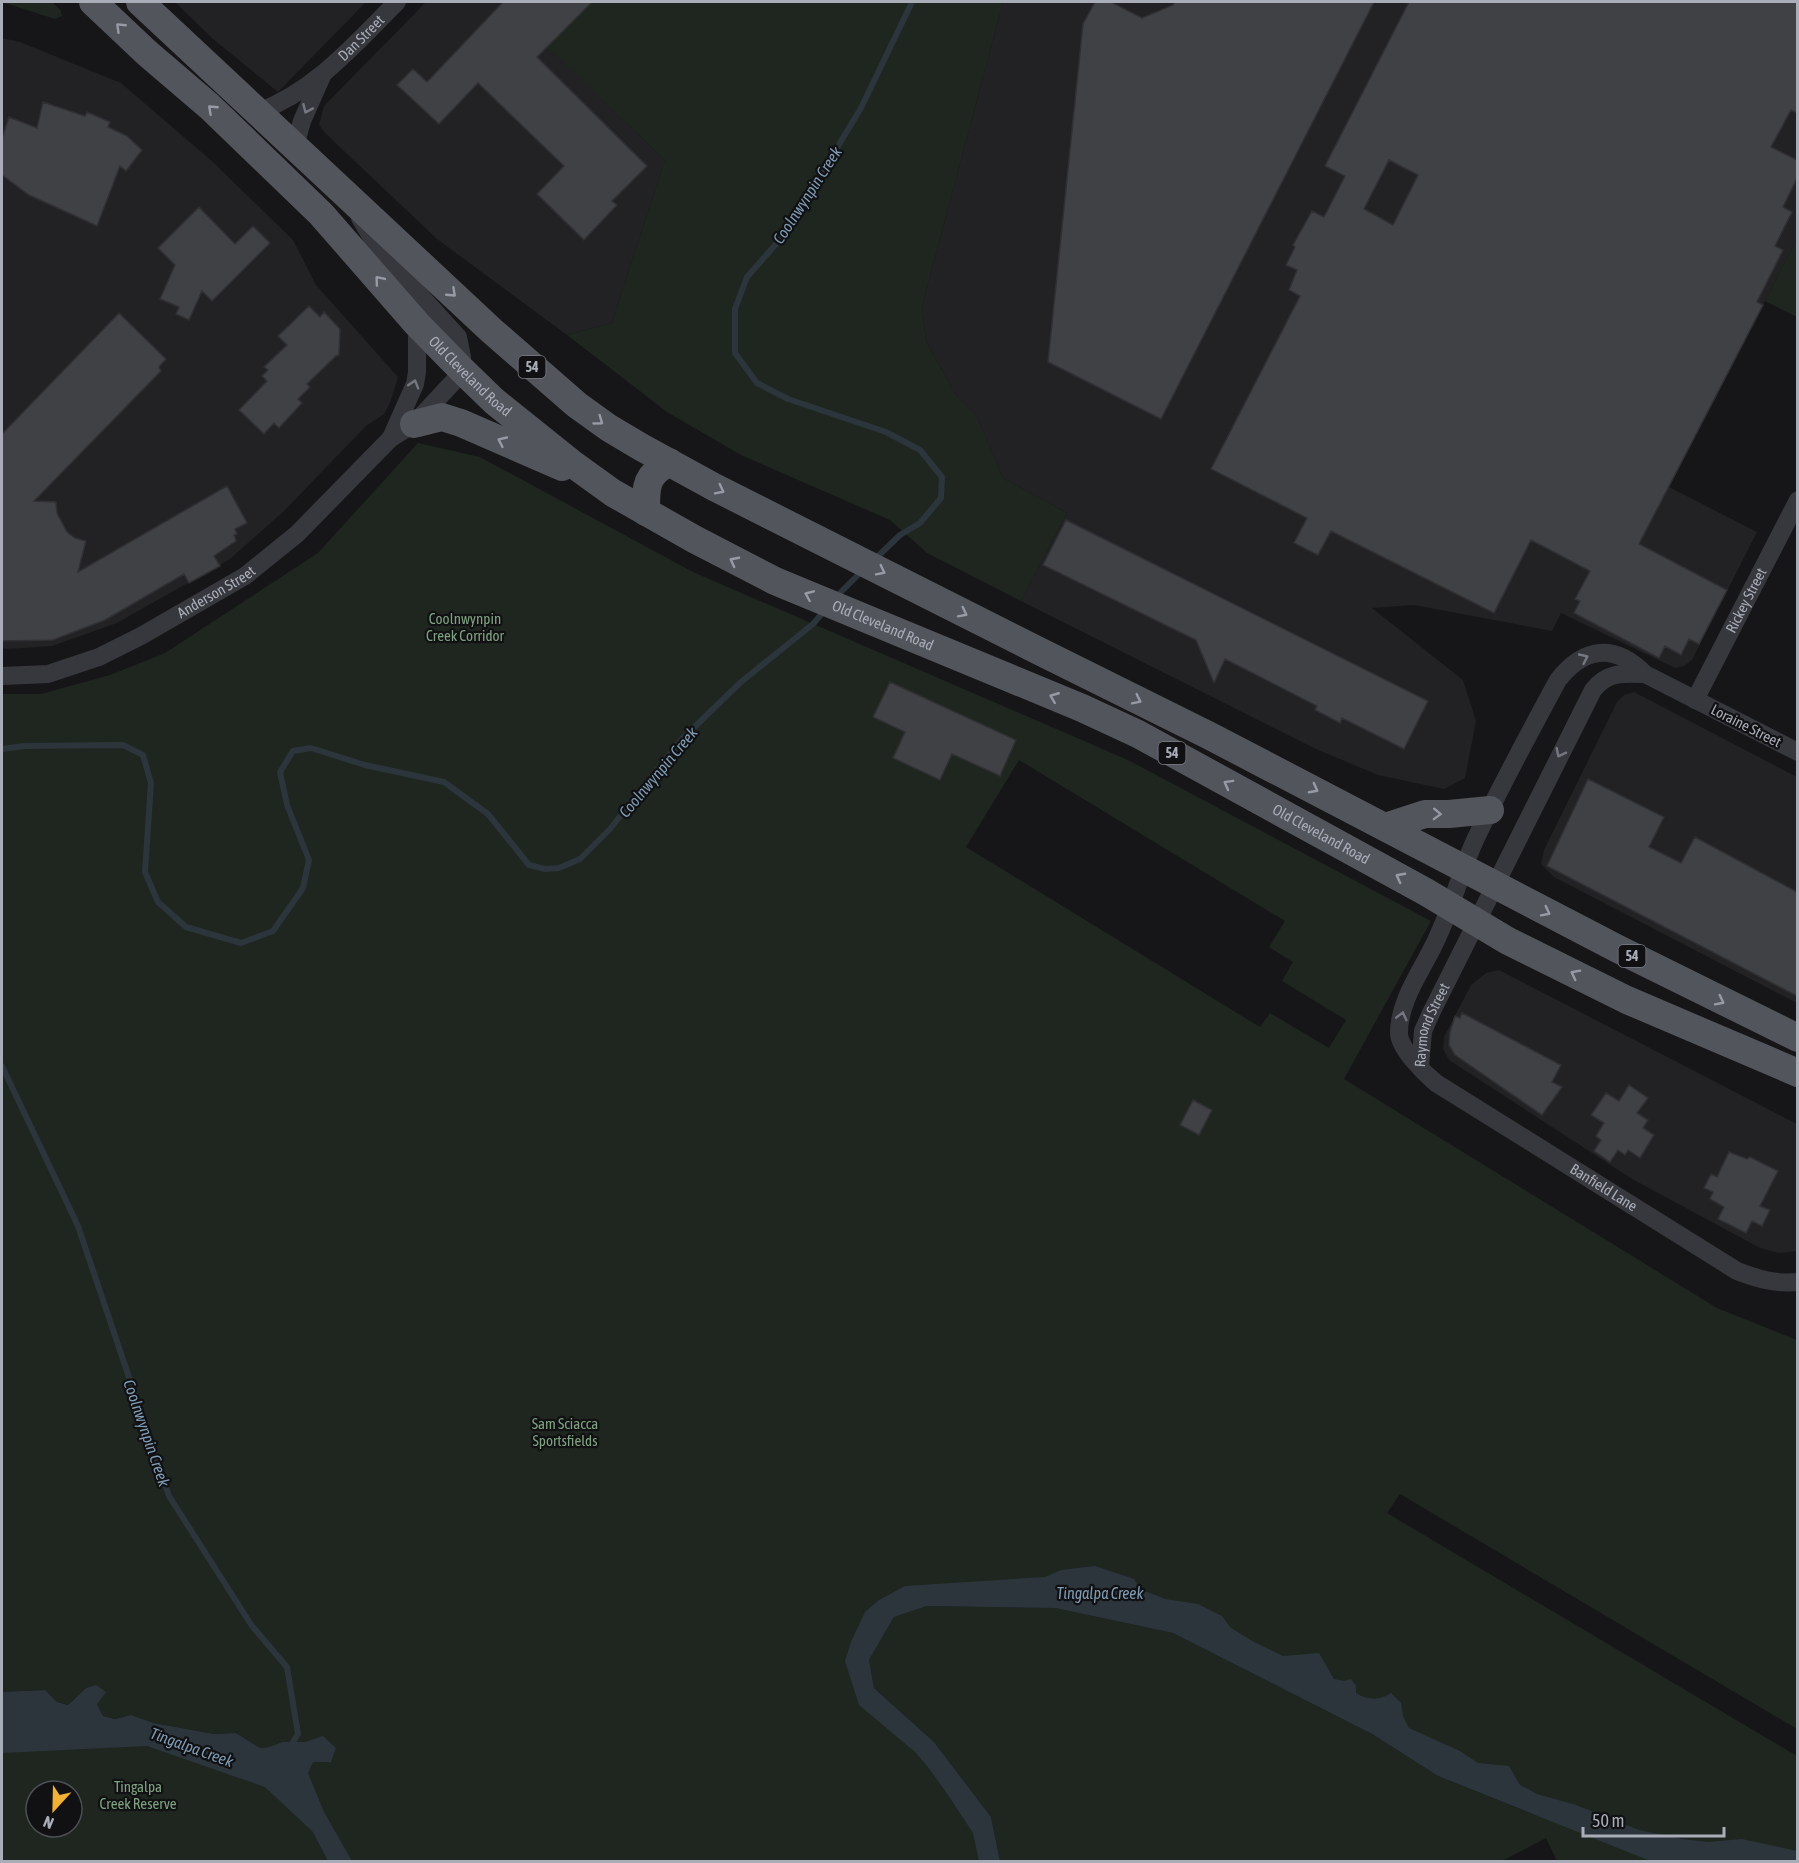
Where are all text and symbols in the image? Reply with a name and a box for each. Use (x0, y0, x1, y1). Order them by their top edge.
street label: Dan Street (334, 11, 387, 64)
one-way arrow (117, 24, 128, 35)
one-way arrow (302, 103, 314, 114)
one-way arrow (208, 105, 219, 116)
water label: Coolnwynpin Creek (769, 142, 846, 247)
one-way arrow (375, 276, 386, 287)
one-way arrow (445, 286, 456, 297)
street label: Old Cleveland Road (426, 332, 515, 420)
road number: 54 (518, 356, 546, 378)
one-way arrow (407, 379, 419, 390)
one-way arrow (593, 414, 604, 425)
one-way arrow (497, 437, 508, 449)
one-way arrow (714, 483, 725, 494)
one-way arrow (730, 557, 740, 568)
street label: Anderson Street (174, 562, 259, 621)
one-way arrow (875, 564, 886, 575)
street label: Rickey Street (1722, 565, 1770, 636)
one-way arrow (804, 590, 815, 602)
street label: Old Cleveland Road (830, 597, 936, 654)
one-way arrow (956, 605, 967, 617)
park label: Coolnwynpin Creek Corridor (426, 610, 505, 644)
one-way arrow (1577, 654, 1588, 666)
one-way arrow (1049, 692, 1060, 704)
one-way arrow (1131, 692, 1142, 704)
street label: Loraine Street (1708, 701, 1784, 750)
water label: Coolnwynpin Creek (615, 723, 702, 821)
road number: 54 (1158, 742, 1186, 764)
one-way arrow (1556, 747, 1567, 758)
one-way arrow (1224, 780, 1235, 791)
one-way arrow (1307, 782, 1318, 793)
street label: Old Cleveland Road (1270, 801, 1373, 867)
one-way arrow (1432, 808, 1441, 820)
one-way arrow (1395, 873, 1406, 884)
one-way arrow (1540, 905, 1551, 916)
road number: 54 (1618, 945, 1646, 967)
one-way arrow (1570, 970, 1581, 982)
street label: Raymond Street (1411, 980, 1453, 1068)
one-way arrow (1714, 994, 1724, 1005)
one-way arrow (1394, 1011, 1407, 1021)
street label: Banfield Lane (1567, 1160, 1641, 1215)
water label: Coolnwynpin Creek (119, 1377, 174, 1490)
park label: Sam Sciacca Sportsfields (532, 1415, 598, 1449)
water label: Tingalpa Creek (1057, 1584, 1144, 1603)
water label: Tingalpa Creek (148, 1724, 237, 1772)
park label: Tingalpa Creek Reserve (99, 1778, 177, 1812)
north arrow (24, 1779, 84, 1839)
scale bar (1583, 1800, 1724, 1838)
text: 50 m (1592, 1810, 1624, 1831)
text: N (41, 1813, 56, 1833)

